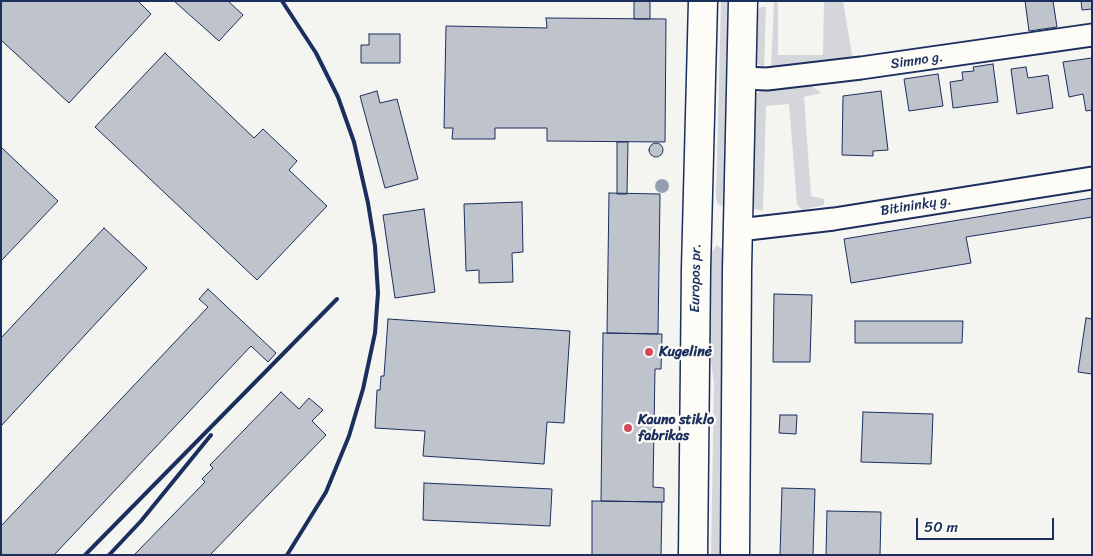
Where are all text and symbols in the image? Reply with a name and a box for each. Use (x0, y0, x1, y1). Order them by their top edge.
street label: Simno g. (890, 49, 944, 73)
street label: Bitininkų g. (879, 192, 953, 220)
street label: Europos pr. (687, 243, 705, 313)
place label: Kugelinė (659, 344, 712, 360)
marker: Kugelinė (643, 346, 655, 358)
place label: Kauno stiklo fabrikas (638, 412, 714, 444)
marker: Kauno stiklo fabrikas (622, 422, 634, 434)
scale bar (918, 508, 1056, 540)
text: 50 m (924, 514, 958, 540)

